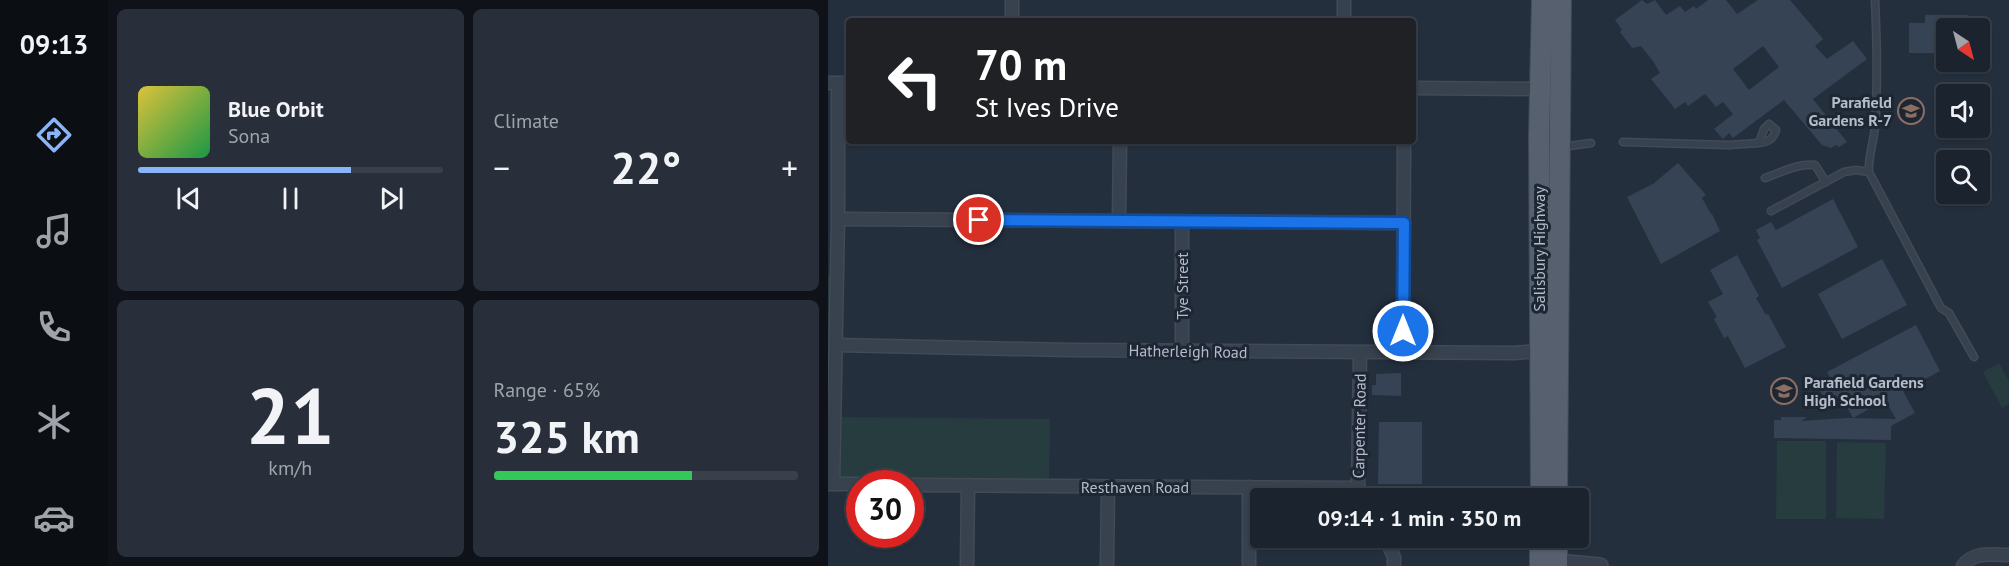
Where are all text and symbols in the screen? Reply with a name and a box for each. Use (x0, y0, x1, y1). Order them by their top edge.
north arrow (1936, 18, 1990, 72)
map controls (1936, 18, 1990, 204)
text: 09:13 (20, 27, 88, 61)
text: 70 m (975, 37, 1067, 92)
icon: left (876, 42, 954, 120)
button: sound (1936, 84, 1990, 138)
text: St Ives Drive (975, 90, 1119, 124)
place label: Parafield Gardens R-7 (1809, 92, 1892, 130)
text: Blue Orbit (228, 95, 324, 123)
school or university icon: Parafield Gardens R-7 (1896, 96, 1926, 126)
text: Climate (494, 108, 559, 134)
icon: directions (33, 114, 75, 156)
text: Sona (228, 123, 270, 149)
text: 22° (610, 138, 681, 196)
text: − (494, 146, 510, 189)
text: + (781, 146, 798, 189)
button: search (1936, 150, 1990, 204)
icon: previous (172, 182, 205, 215)
icon: pause (274, 182, 307, 215)
icon: next (375, 182, 408, 215)
street label: Salisbury Highway (1529, 186, 1549, 312)
pin (953, 194, 1004, 245)
icon: arrive (962, 203, 995, 236)
icon: music (33, 210, 75, 252)
street label: Tye Street (1172, 252, 1192, 320)
position arrow (1371, 299, 1435, 363)
icon: phone (33, 306, 75, 348)
street label: Hatherleigh Road (1128, 340, 1248, 362)
text: 21 (246, 365, 334, 466)
place label: Parafield Gardens High School (1804, 372, 1924, 410)
street label: Carpenter Road (1348, 373, 1370, 479)
school or university icon: Parafield Gardens High School (1769, 376, 1799, 406)
text: Range · 65% (494, 377, 600, 403)
icon: climate (33, 401, 75, 443)
text: 325 km (494, 407, 640, 465)
text: km/h (268, 455, 312, 481)
speed limit sign: 30 (846, 470, 924, 548)
street label: Resthaven Road (1081, 477, 1189, 497)
icon: car (33, 497, 75, 539)
text: 09:14 · 1 min · 350 m (1318, 504, 1521, 532)

